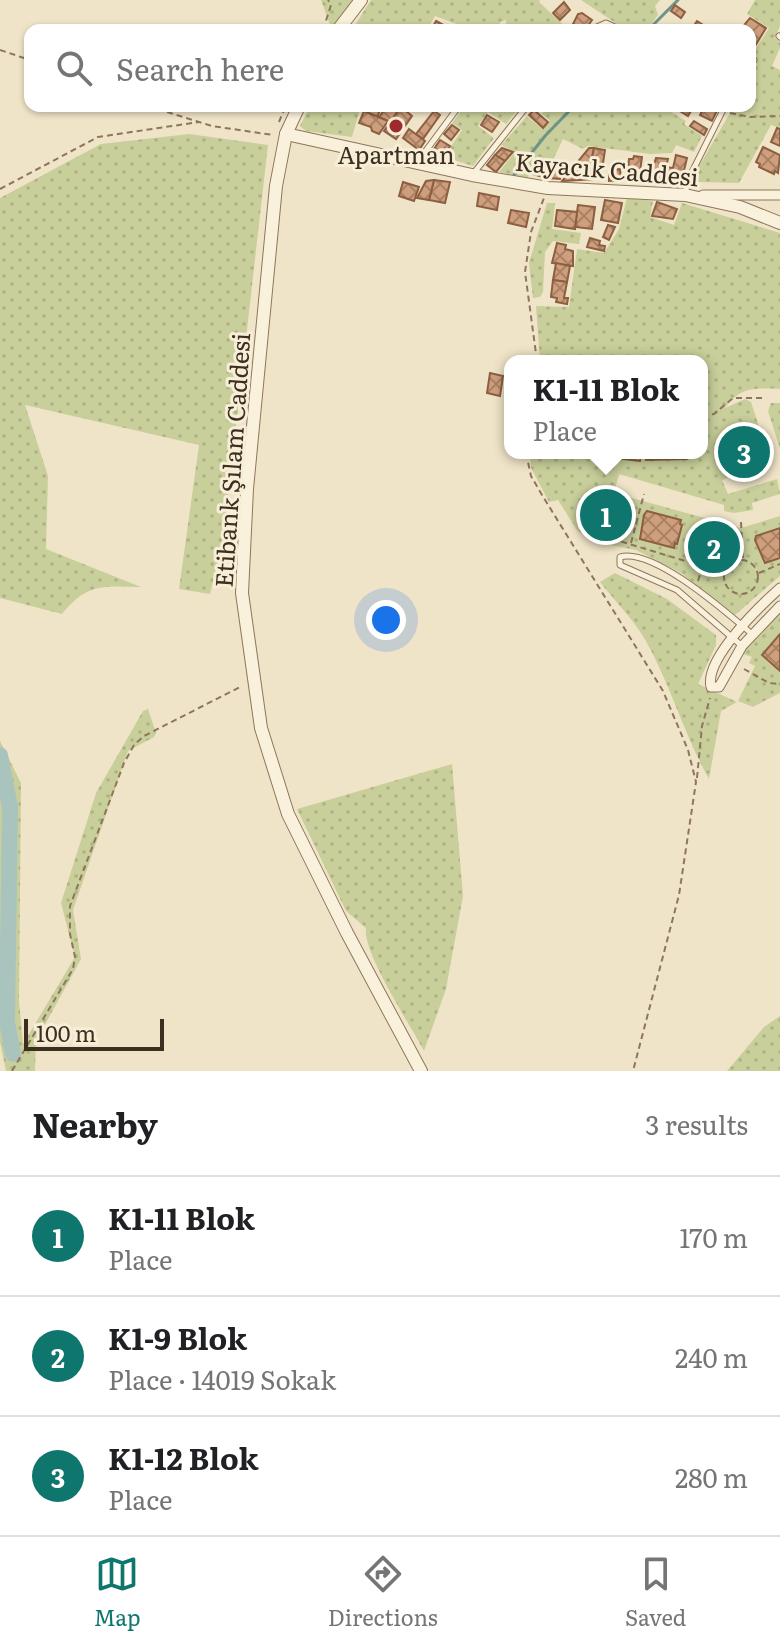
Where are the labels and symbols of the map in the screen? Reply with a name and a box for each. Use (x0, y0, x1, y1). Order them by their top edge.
marker: Apartman (387, 117, 405, 135)
place label: Apartman (337, 136, 455, 171)
street label: Kayacık Caddesi (514, 143, 700, 193)
street label: Etibank Şılam Caddesi (205, 332, 257, 588)
pin: 3 (718, 422, 770, 482)
pin: 1 (580, 485, 632, 545)
pin: 2 (688, 517, 740, 577)
your location (366, 600, 406, 640)
scale bar (24, 1015, 164, 1051)

